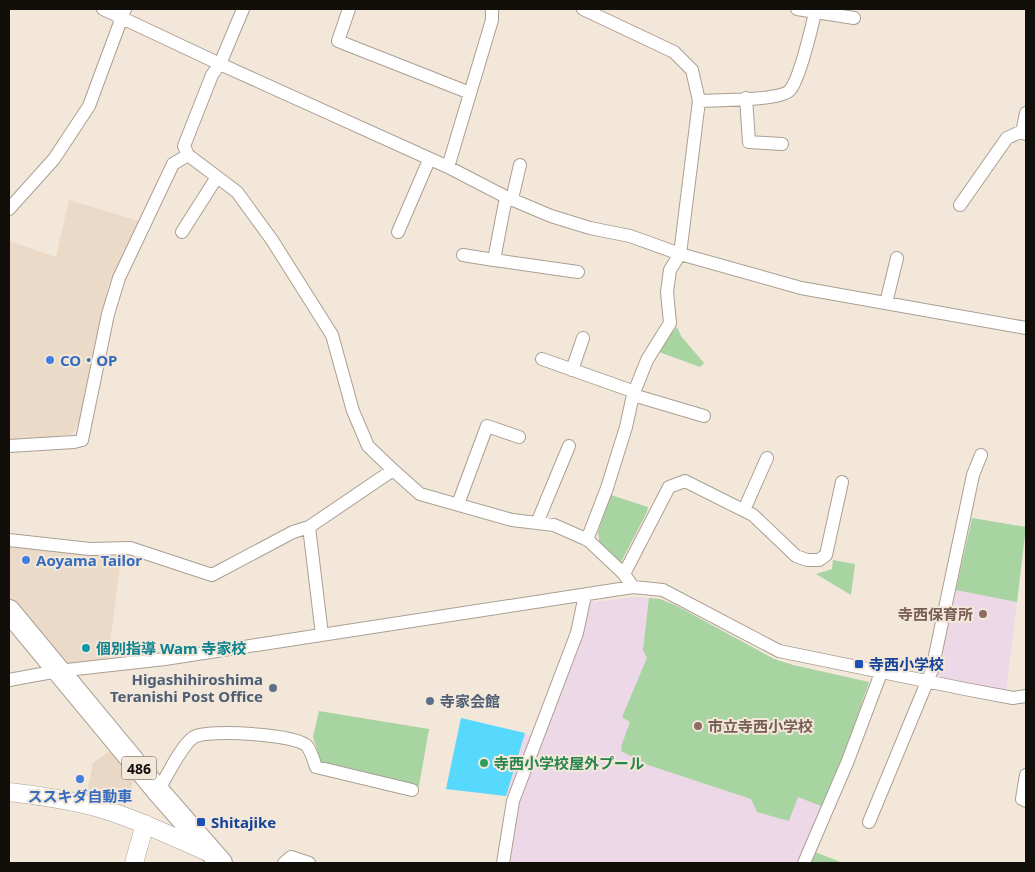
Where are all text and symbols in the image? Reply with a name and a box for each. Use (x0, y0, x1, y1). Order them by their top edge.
place label: CO・OP (60, 350, 117, 370)
marker: CO・OP (44, 354, 56, 366)
place label: Aoyama Tailor (36, 550, 142, 570)
marker: Aoyama Tailor (20, 554, 32, 566)
place label: 寺西保育所 (898, 604, 973, 624)
marker: 寺西保育所 (977, 608, 989, 620)
place label: 個別指導 Wam 寺家校 (96, 638, 247, 658)
marker: 個別指導 Wam 寺家校 (80, 642, 92, 654)
place label: 寺西小学校 (869, 654, 944, 674)
marker: 寺西小学校 (853, 658, 865, 670)
place label: Higashihiroshima Teranishi Post Office (110, 669, 263, 706)
marker: Higashihiroshima Teranishi Post Office (267, 682, 279, 694)
place label: 寺家会館 (440, 691, 500, 711)
marker: 寺家会館 (424, 695, 436, 707)
place label: 市立寺西小学校 (708, 716, 813, 736)
marker: 市立寺西小学校 (692, 720, 704, 732)
place label: 寺西小学校屋外プール (494, 753, 644, 773)
road number: 486 (122, 756, 156, 780)
marker: 寺西小学校屋外プール (478, 757, 490, 769)
marker: ススキダ自動車 (74, 773, 86, 785)
place label: ススキダ自動車 (27, 786, 133, 806)
place label: Shitajike (211, 812, 276, 832)
marker: Shitajike (195, 816, 207, 828)

